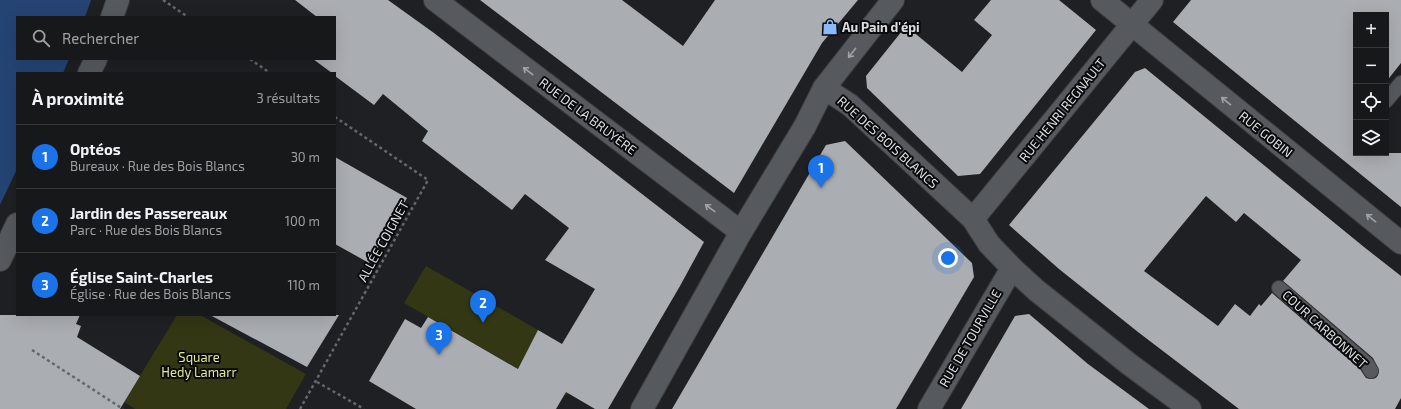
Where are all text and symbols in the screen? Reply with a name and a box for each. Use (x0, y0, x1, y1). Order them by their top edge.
map controls (1353, 12, 1389, 156)
button: + (1353, 12, 1389, 48)
search box (16, 16, 336, 60)
shop icon: Au Pain d'épi (821, 18, 839, 36)
place label: Au Pain d'épi (842, 19, 920, 35)
icon: search (30, 27, 52, 49)
text: Rechercher (62, 29, 139, 47)
one-way arrow (848, 47, 856, 58)
button: − (1353, 48, 1389, 84)
street label: RUE HENRI REGNAULT (1015, 55, 1109, 165)
one-way arrow (523, 67, 534, 75)
street label: RUE DE LA BRUYÈRE (536, 73, 640, 158)
button: locate (1353, 84, 1389, 120)
text: À proximité (32, 88, 124, 108)
text: 3 résultats (256, 90, 320, 106)
street label: RUE DES BOIS BLANCS (834, 93, 942, 191)
one-way arrow (1221, 97, 1232, 106)
street label: RUE GOBIN (1236, 108, 1296, 160)
button: layers (1353, 120, 1389, 156)
text: Optéos (70, 140, 121, 158)
text: 1 (42, 149, 48, 165)
text: 30 m (291, 149, 320, 165)
pin: 1 (808, 155, 834, 188)
text: Bureaux · Rue des Bois Blancs (70, 158, 245, 174)
street label: ALLÉE COIGNET (353, 197, 412, 284)
text: Jardin des Passereaux (70, 204, 227, 222)
one-way arrow (704, 204, 715, 213)
text: 2 (41, 213, 49, 229)
text: 100 m (285, 213, 320, 229)
one-way arrow (1365, 214, 1376, 223)
text: Parc · Rue des Bois Blancs (70, 222, 222, 238)
your location (938, 248, 958, 268)
text: Église Saint-Charles (70, 268, 213, 286)
text: 3 (41, 277, 49, 293)
text: 110 m (288, 277, 320, 293)
text: Église · Rue des Bois Blancs (70, 286, 231, 302)
street label: RUE DE TOURVILLE (936, 286, 1004, 390)
street label: COUR CARBONNET (1279, 287, 1371, 372)
pin: 2 (470, 290, 496, 323)
pin: 3 (426, 322, 452, 355)
park label: Square Hedy Lamarr (161, 349, 237, 380)

